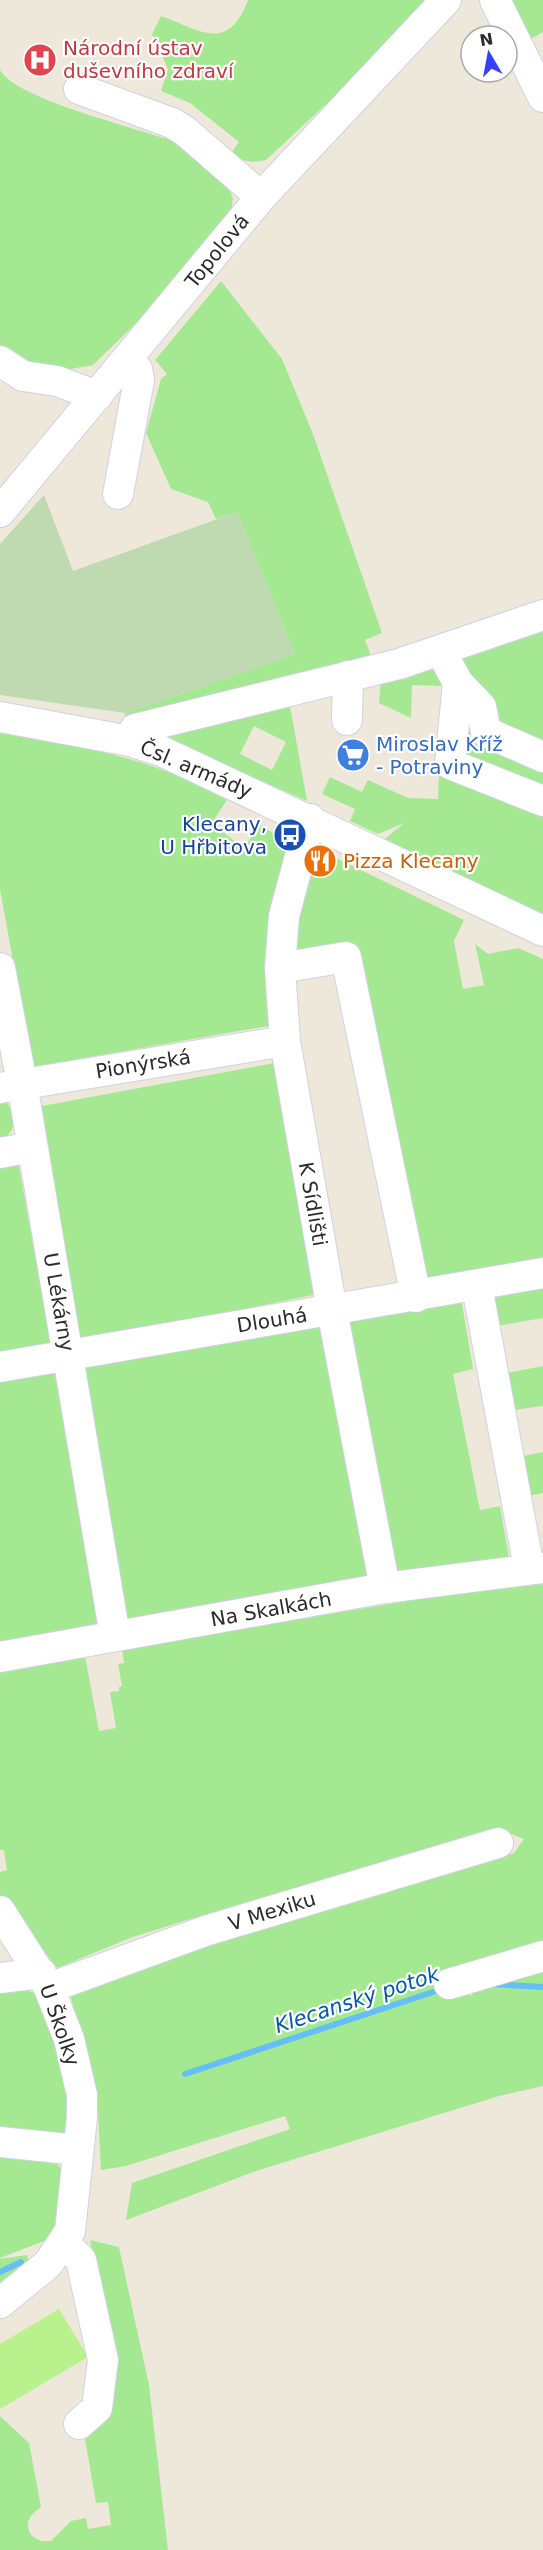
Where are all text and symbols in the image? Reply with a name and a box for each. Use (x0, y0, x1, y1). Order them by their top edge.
north arrow (459, 24, 519, 84)
text: N (478, 29, 495, 50)
place label: Národní ústav duševního zdraví (63, 36, 235, 83)
hospital icon: Národní ústav duševního zdraví (22, 42, 58, 78)
street label: Topolová (179, 209, 254, 293)
place label: Miroslav Kříž - Potraviny (376, 732, 503, 779)
street label: Čsl. armády (137, 735, 256, 803)
supermarket icon: Miroslav Kříž - Potraviny (335, 737, 371, 773)
place label: Klecany, U Hřbitova (160, 812, 267, 859)
bus stop icon: Klecany, U Hřbitova (272, 817, 308, 853)
restaurant icon: Pizza Klecany (302, 843, 338, 879)
place label: Pizza Klecany (343, 849, 479, 873)
street label: Pionýrská (94, 1045, 192, 1083)
street label: K Sídlišti (294, 1160, 332, 1248)
street label: U Lékárny (39, 1251, 80, 1353)
street label: Dlouhá (235, 1303, 309, 1337)
street label: Na Skalkách (209, 1587, 333, 1631)
street label: V Mexiku (225, 1886, 319, 1936)
water label: Klecanský potok (272, 1962, 443, 2038)
street label: U Školky (35, 1981, 85, 2069)

